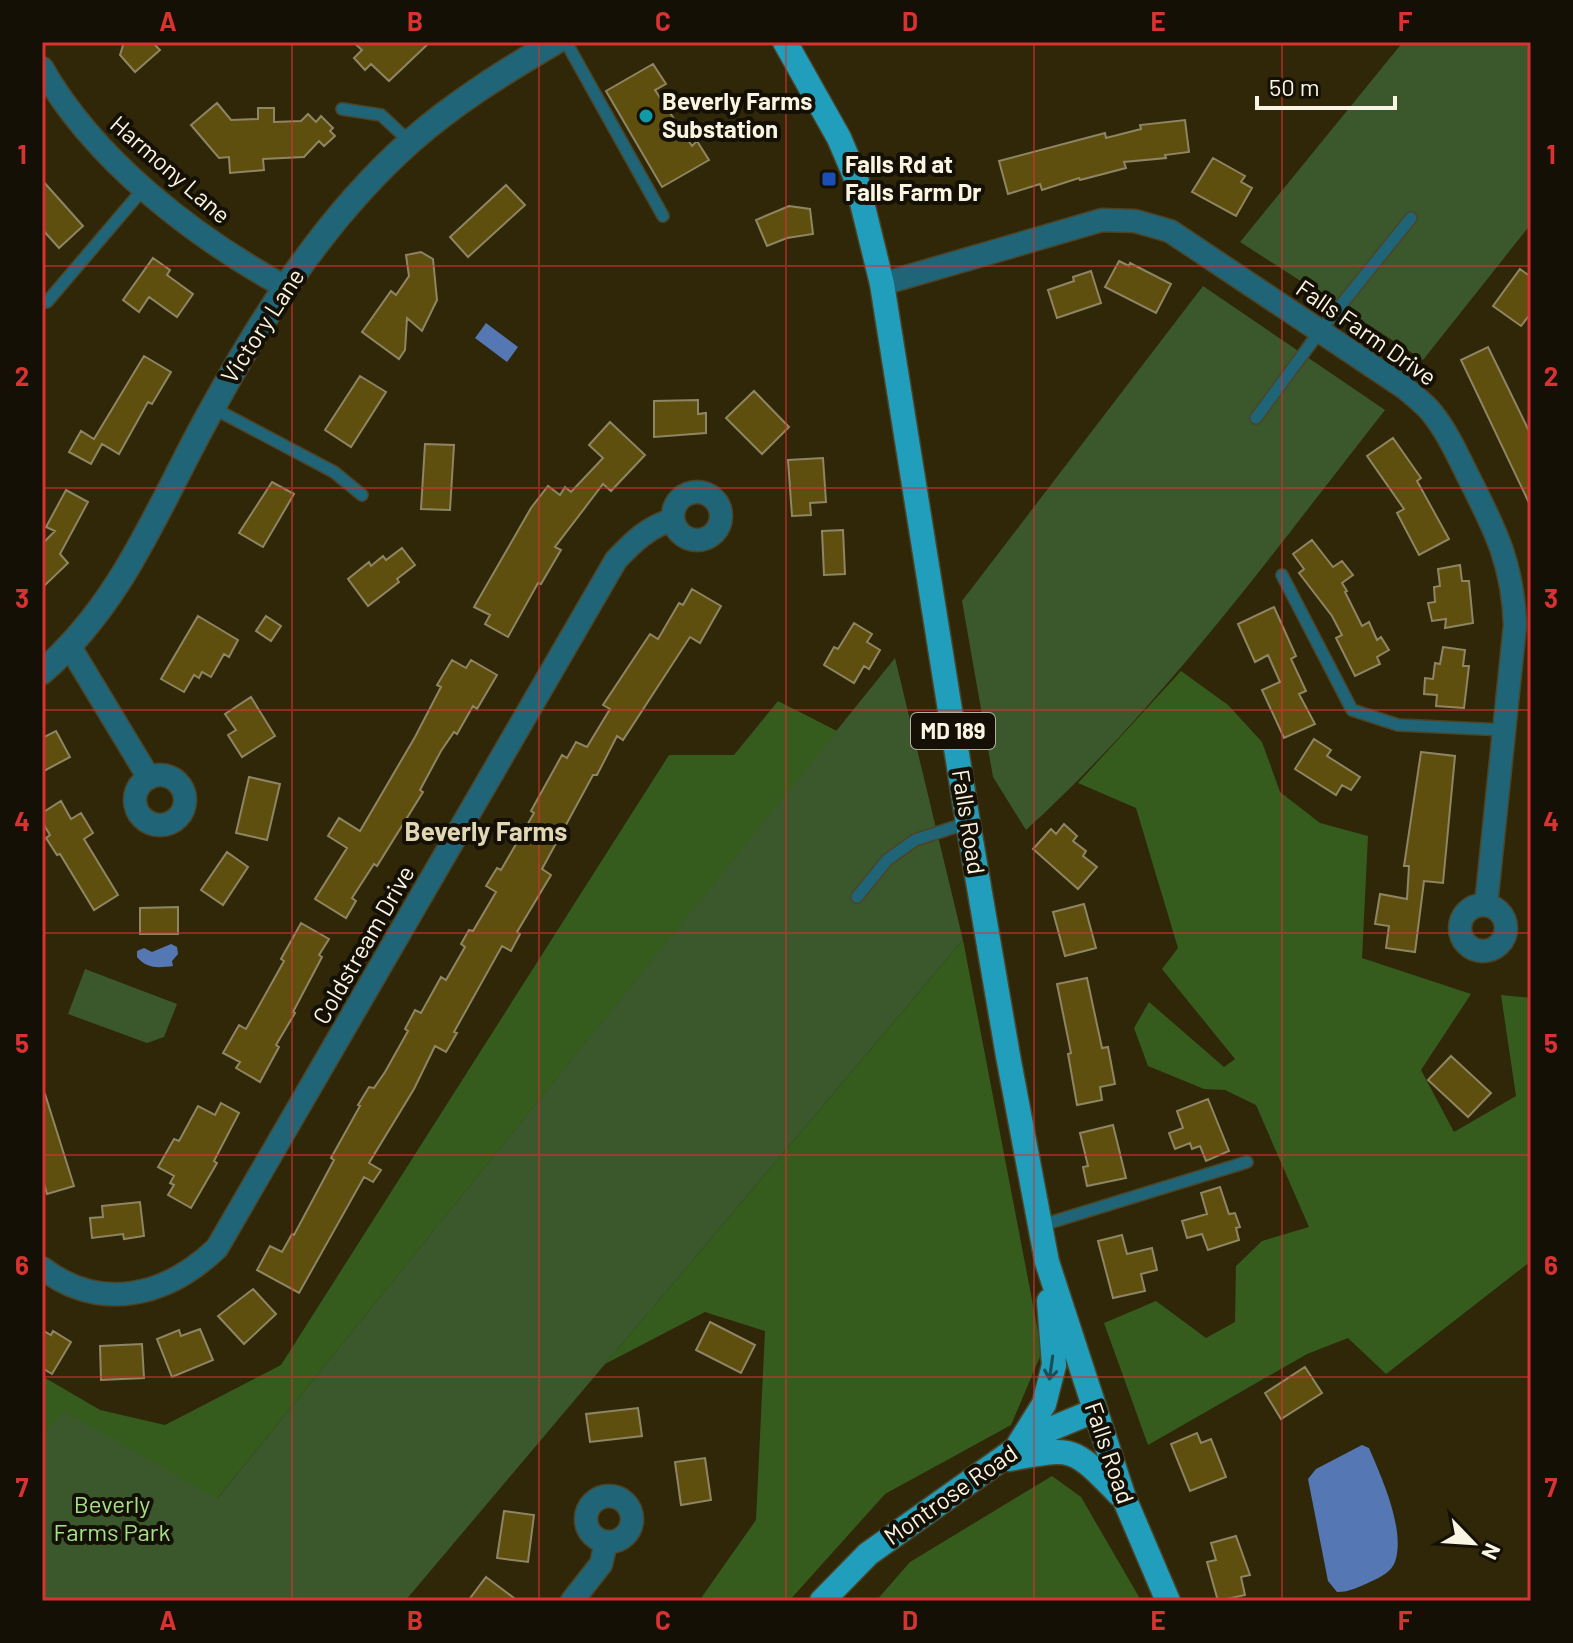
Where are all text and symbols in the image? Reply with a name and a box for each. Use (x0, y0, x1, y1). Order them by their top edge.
text: A (159, 5, 177, 36)
text: B (407, 5, 423, 36)
text: C (655, 5, 671, 36)
text: D (902, 5, 918, 36)
text: E (1150, 5, 1166, 36)
text: F (1398, 5, 1413, 36)
scale bar (1257, 60, 1395, 110)
text: 50 m (1269, 72, 1320, 101)
place label: Beverly Farms Substation (662, 86, 812, 143)
marker: Beverly Farms Substation (637, 107, 655, 125)
street label: Harmony Lane (105, 109, 237, 229)
text: 1 (17, 138, 27, 169)
text: 1 (1546, 138, 1556, 169)
place label: Falls Rd at Falls Farm Dr (845, 149, 982, 206)
marker: Falls Rd at Falls Farm Dr (820, 170, 838, 188)
street label: Victory Lane (214, 262, 310, 388)
street label: Falls Farm Drive (1291, 273, 1443, 391)
text: 2 (15, 360, 29, 391)
text: 2 (1544, 360, 1558, 391)
text: 3 (15, 582, 29, 613)
text: 3 (1544, 582, 1558, 613)
road number: MD 189 (911, 713, 995, 749)
street label: Falls Road (947, 767, 992, 876)
text: 4 (14, 805, 30, 836)
text: 4 (1543, 805, 1559, 836)
district label: Beverly Farms (405, 815, 567, 846)
street label: Coldstream Drive (306, 860, 420, 1029)
text: 5 (15, 1027, 29, 1058)
text: 5 (1544, 1027, 1558, 1058)
text: 6 (15, 1249, 29, 1280)
text: 6 (1544, 1249, 1558, 1280)
one-way arrow (1043, 1355, 1058, 1380)
street label: Falls Road (1080, 1398, 1141, 1507)
street label: Montrose Road (878, 1437, 1022, 1550)
text: 7 (16, 1471, 29, 1502)
text: 7 (1545, 1471, 1558, 1502)
park label: Beverly Farms Park (53, 1489, 171, 1546)
north arrow (1433, 1503, 1513, 1583)
text: N (1477, 1540, 1507, 1564)
text: A (159, 1604, 177, 1635)
text: B (407, 1604, 423, 1635)
text: C (655, 1604, 671, 1635)
text: D (902, 1604, 918, 1635)
text: E (1150, 1604, 1166, 1635)
text: F (1398, 1604, 1413, 1635)

